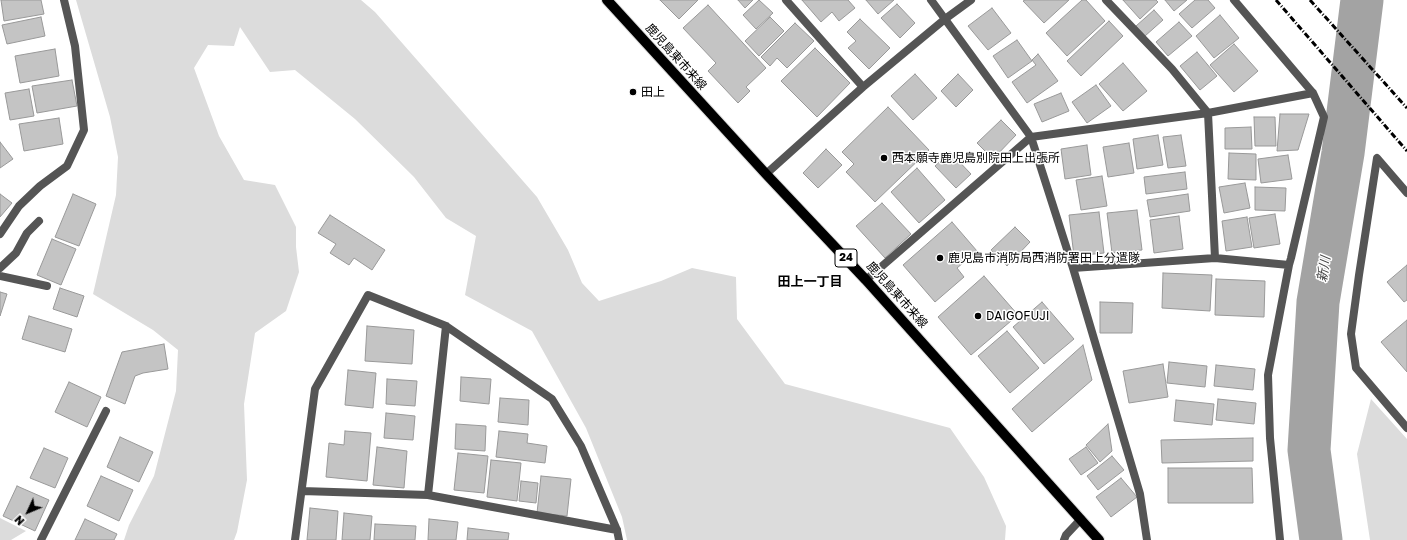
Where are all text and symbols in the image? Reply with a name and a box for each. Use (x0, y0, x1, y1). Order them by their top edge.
street label: 鹿児島東市来線 (643, 21, 709, 93)
place label: 田上 (641, 85, 665, 99)
marker: 田上 (628, 87, 638, 97)
place label: 西本願寺鹿児島別院田上出張所 (892, 151, 1060, 165)
marker: 西本願寺鹿児島別院田上出張所 (879, 153, 889, 163)
road number: 24 (835, 249, 857, 267)
place label: 鹿児島市消防局西消防署田上分遣隊 (948, 251, 1140, 265)
marker: 鹿児島市消防局西消防署田上分遣隊 (935, 253, 945, 263)
water label: 新川 (1314, 255, 1334, 283)
street label: 鹿児島東市来線 (864, 259, 930, 331)
district label: 田上一丁目 (778, 274, 842, 290)
place label: DAIGOFUJI (986, 309, 1050, 323)
marker: DAIGOFUJI (973, 311, 983, 321)
north arrow (8, 492, 48, 532)
text: N (11, 513, 27, 528)

